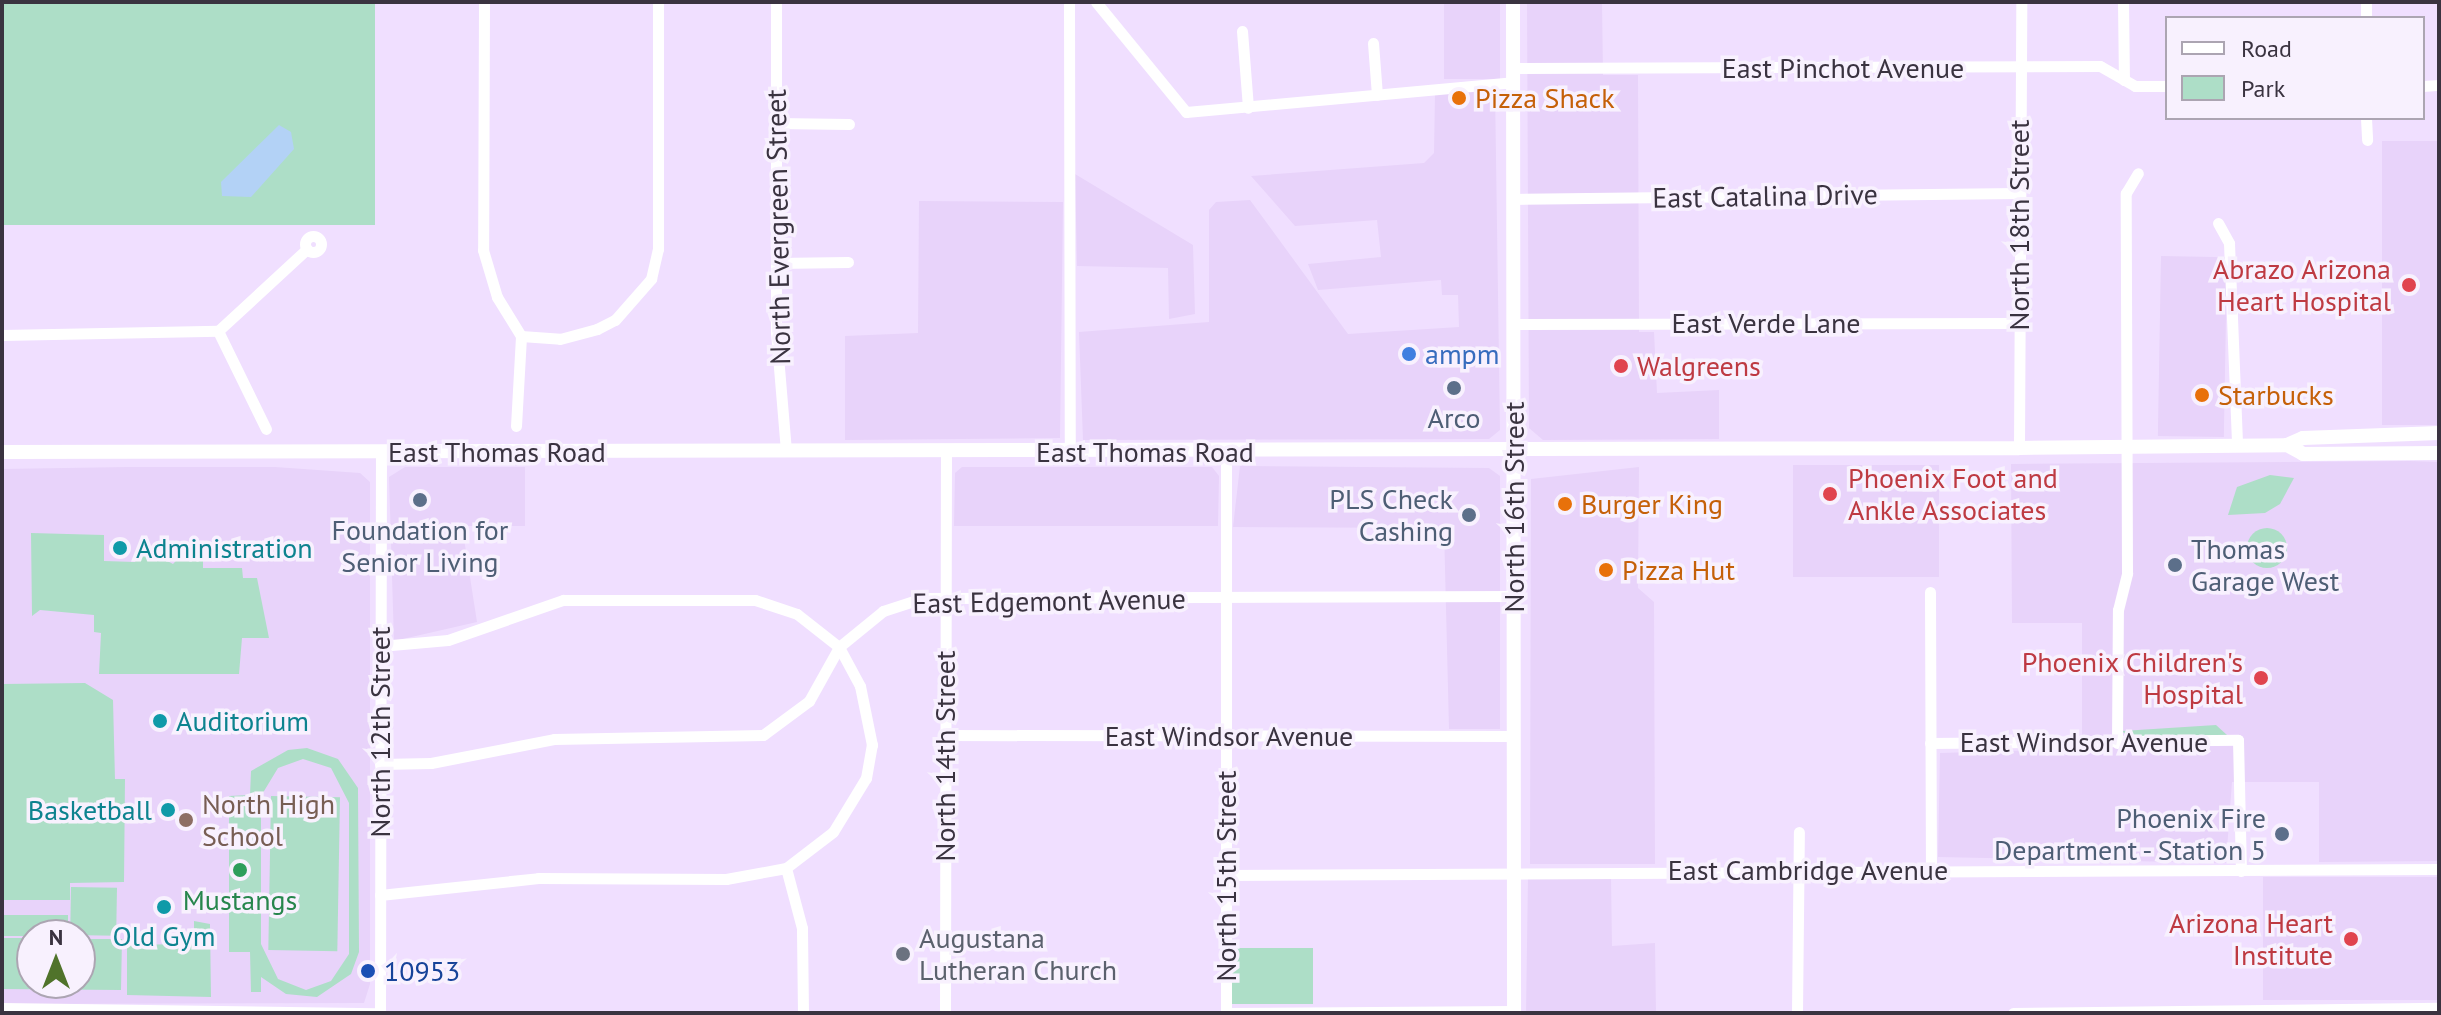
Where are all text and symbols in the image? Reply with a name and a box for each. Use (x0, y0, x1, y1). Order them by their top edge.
legend (2165, 16, 2425, 120)
text: Road (2241, 33, 2292, 64)
street label: East Pinchot Avenue (1721, 51, 1965, 85)
text: Park (2241, 73, 2285, 104)
place label: Pizza Shack (1475, 81, 1615, 115)
street label: North Evergreen Street (759, 89, 797, 365)
marker: Pizza Shack (1450, 89, 1468, 107)
street label: North 18th Street (2002, 120, 2036, 330)
street label: East Catalina Drive (1652, 177, 1878, 215)
place label: Abrazo Arizona Heart Hospital (2212, 252, 2391, 318)
marker: Abrazo Arizona Heart Hospital (2398, 274, 2420, 296)
street label: East Verde Lane (1671, 306, 1861, 340)
place label: ampm (1425, 337, 1500, 371)
marker: ampm (1400, 345, 1418, 363)
place label: Walgreens (1637, 349, 1761, 383)
marker: Walgreens (1612, 357, 1630, 375)
place label: Starbucks (2218, 378, 2334, 412)
marker: Arco (1445, 379, 1463, 397)
marker: Starbucks (2193, 386, 2211, 404)
place label: Arco (1428, 401, 1480, 435)
street label: North 16th Street (1497, 402, 1531, 612)
street label: East Thomas Road (388, 435, 606, 469)
street label: East Thomas Road (1036, 435, 1254, 469)
place label: Phoenix Foot and Ankle Associates (1848, 461, 2059, 527)
place label: PLS Check Cashing (1329, 482, 1453, 548)
marker: Phoenix Foot and Ankle Associates (1819, 483, 1841, 505)
place label: Burger King (1581, 487, 1723, 521)
marker: Foundation for Senior Living (411, 491, 429, 509)
marker: Burger King (1556, 495, 1574, 513)
marker: PLS Check Cashing (1460, 506, 1478, 524)
place label: Foundation for Senior Living (332, 513, 508, 579)
place label: Administration (136, 531, 313, 565)
place label: Thomas Garage West (2191, 532, 2340, 598)
marker: Administration (111, 539, 129, 557)
place label: Pizza Hut (1622, 553, 1735, 587)
marker: Thomas Garage West (2166, 556, 2184, 574)
marker: Pizza Hut (1597, 561, 1615, 579)
street label: East Edgemont Avenue (911, 582, 1187, 620)
street label: North 12th Street (363, 627, 397, 837)
place label: Phoenix Children's Hospital (2021, 645, 2243, 711)
street label: North 14th Street (928, 651, 962, 861)
marker: Phoenix Children's Hospital (2250, 667, 2272, 689)
place label: Auditorium (176, 704, 309, 738)
marker: Auditorium (151, 712, 169, 730)
street label: East Windsor Avenue (1104, 719, 1354, 753)
street label: East Windsor Avenue (1959, 725, 2209, 759)
street label: North 15th Street (1209, 771, 1243, 981)
place label: North High School (202, 787, 335, 853)
place label: Basketball (28, 793, 152, 827)
marker: Basketball (159, 801, 177, 819)
place label: Phoenix Fire Department - Station 5 (1989, 801, 2266, 867)
marker: North High School (177, 811, 195, 829)
marker: Phoenix Fire Department - Station 5 (2273, 825, 2291, 843)
street label: East Cambridge Avenue (1667, 853, 1949, 887)
marker: Mustangs (231, 861, 249, 879)
place label: Mustangs (183, 883, 297, 917)
marker: Old Gym (155, 898, 173, 916)
place label: Arizona Heart Institute (2169, 906, 2333, 972)
north arrow (16, 919, 96, 999)
place label: Old Gym (113, 919, 215, 953)
place label: Augustana Lutheran Church (919, 921, 1117, 987)
text: N (49, 923, 63, 951)
marker: Arizona Heart Institute (2340, 928, 2362, 950)
marker: Augustana Lutheran Church (894, 945, 912, 963)
place label: 10953 (384, 954, 460, 988)
marker: 10953 (359, 962, 377, 980)

